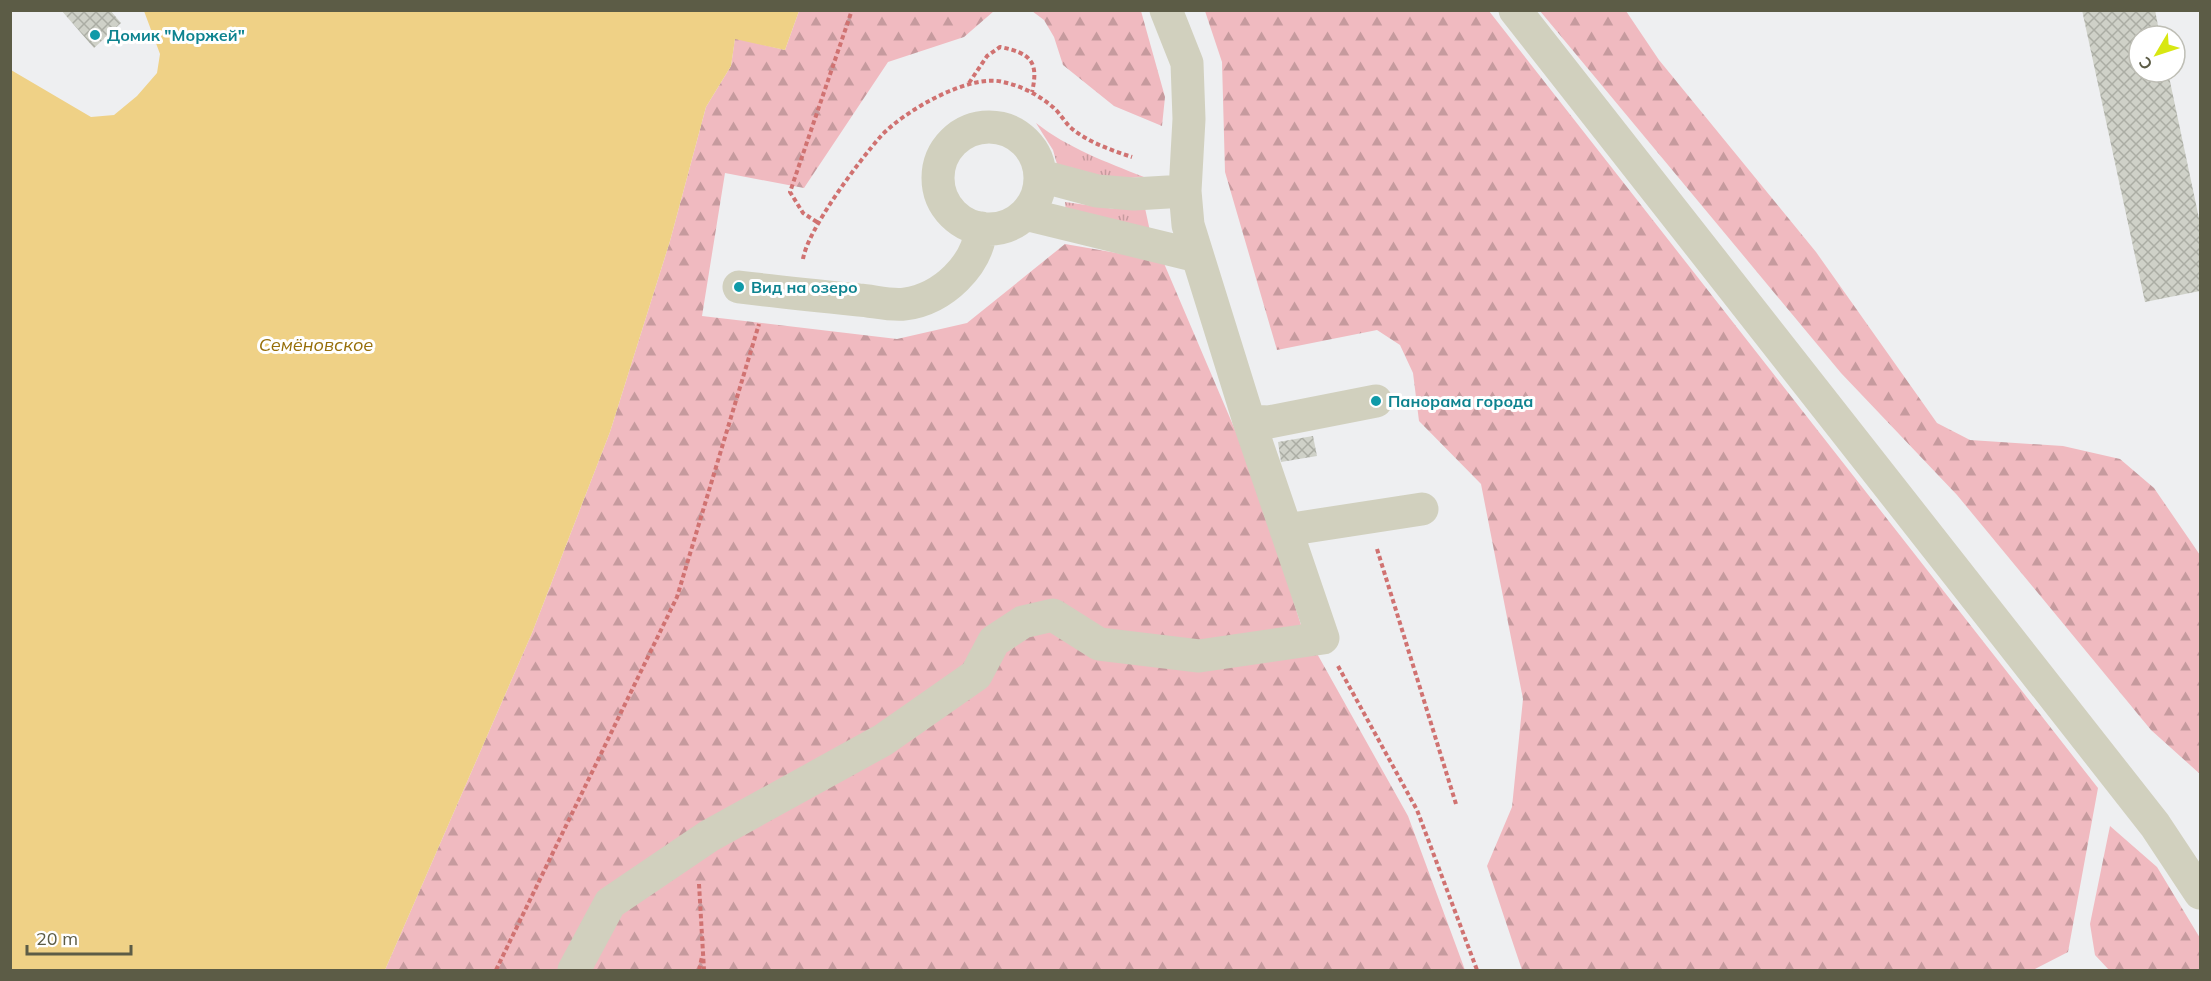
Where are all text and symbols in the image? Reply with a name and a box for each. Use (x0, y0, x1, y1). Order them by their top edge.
north arrow (2127, 24, 2187, 84)
place label: Домик "Моржей" (107, 25, 245, 45)
marker: Домик "Моржей" (88, 28, 102, 42)
text: С (2134, 53, 2157, 74)
place label: Вид на озеро (751, 277, 858, 297)
marker: Вид на озеро (732, 280, 746, 294)
water label: Семёновское (259, 333, 373, 356)
place label: Панорама города (1388, 391, 1533, 411)
marker: Панорама города (1369, 394, 1383, 408)
scale bar (27, 918, 130, 956)
text: 20 m (36, 927, 78, 950)

